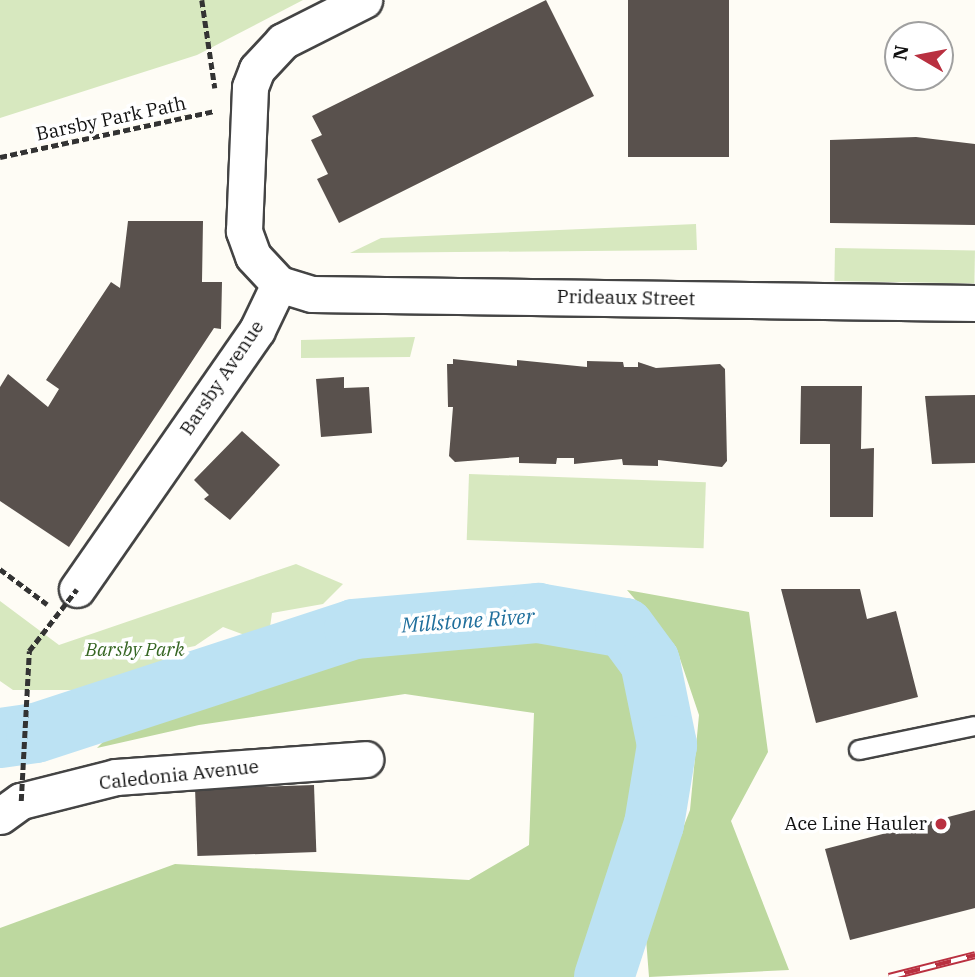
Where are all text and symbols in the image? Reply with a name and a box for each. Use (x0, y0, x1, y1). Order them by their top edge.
north arrow (884, 21, 954, 91)
text: N (887, 43, 913, 62)
street label: Barsby Park Path (34, 92, 188, 146)
street label: Prideaux Street (557, 285, 695, 311)
street label: Barsby Avenue (175, 316, 269, 440)
water label: Millstone River (401, 603, 535, 637)
park label: Barsby Park (85, 639, 185, 661)
street label: Caledonia Avenue (98, 755, 260, 795)
place label: Ace Line Hauler (785, 813, 927, 835)
marker: Ace Line Hauler (933, 816, 949, 832)

